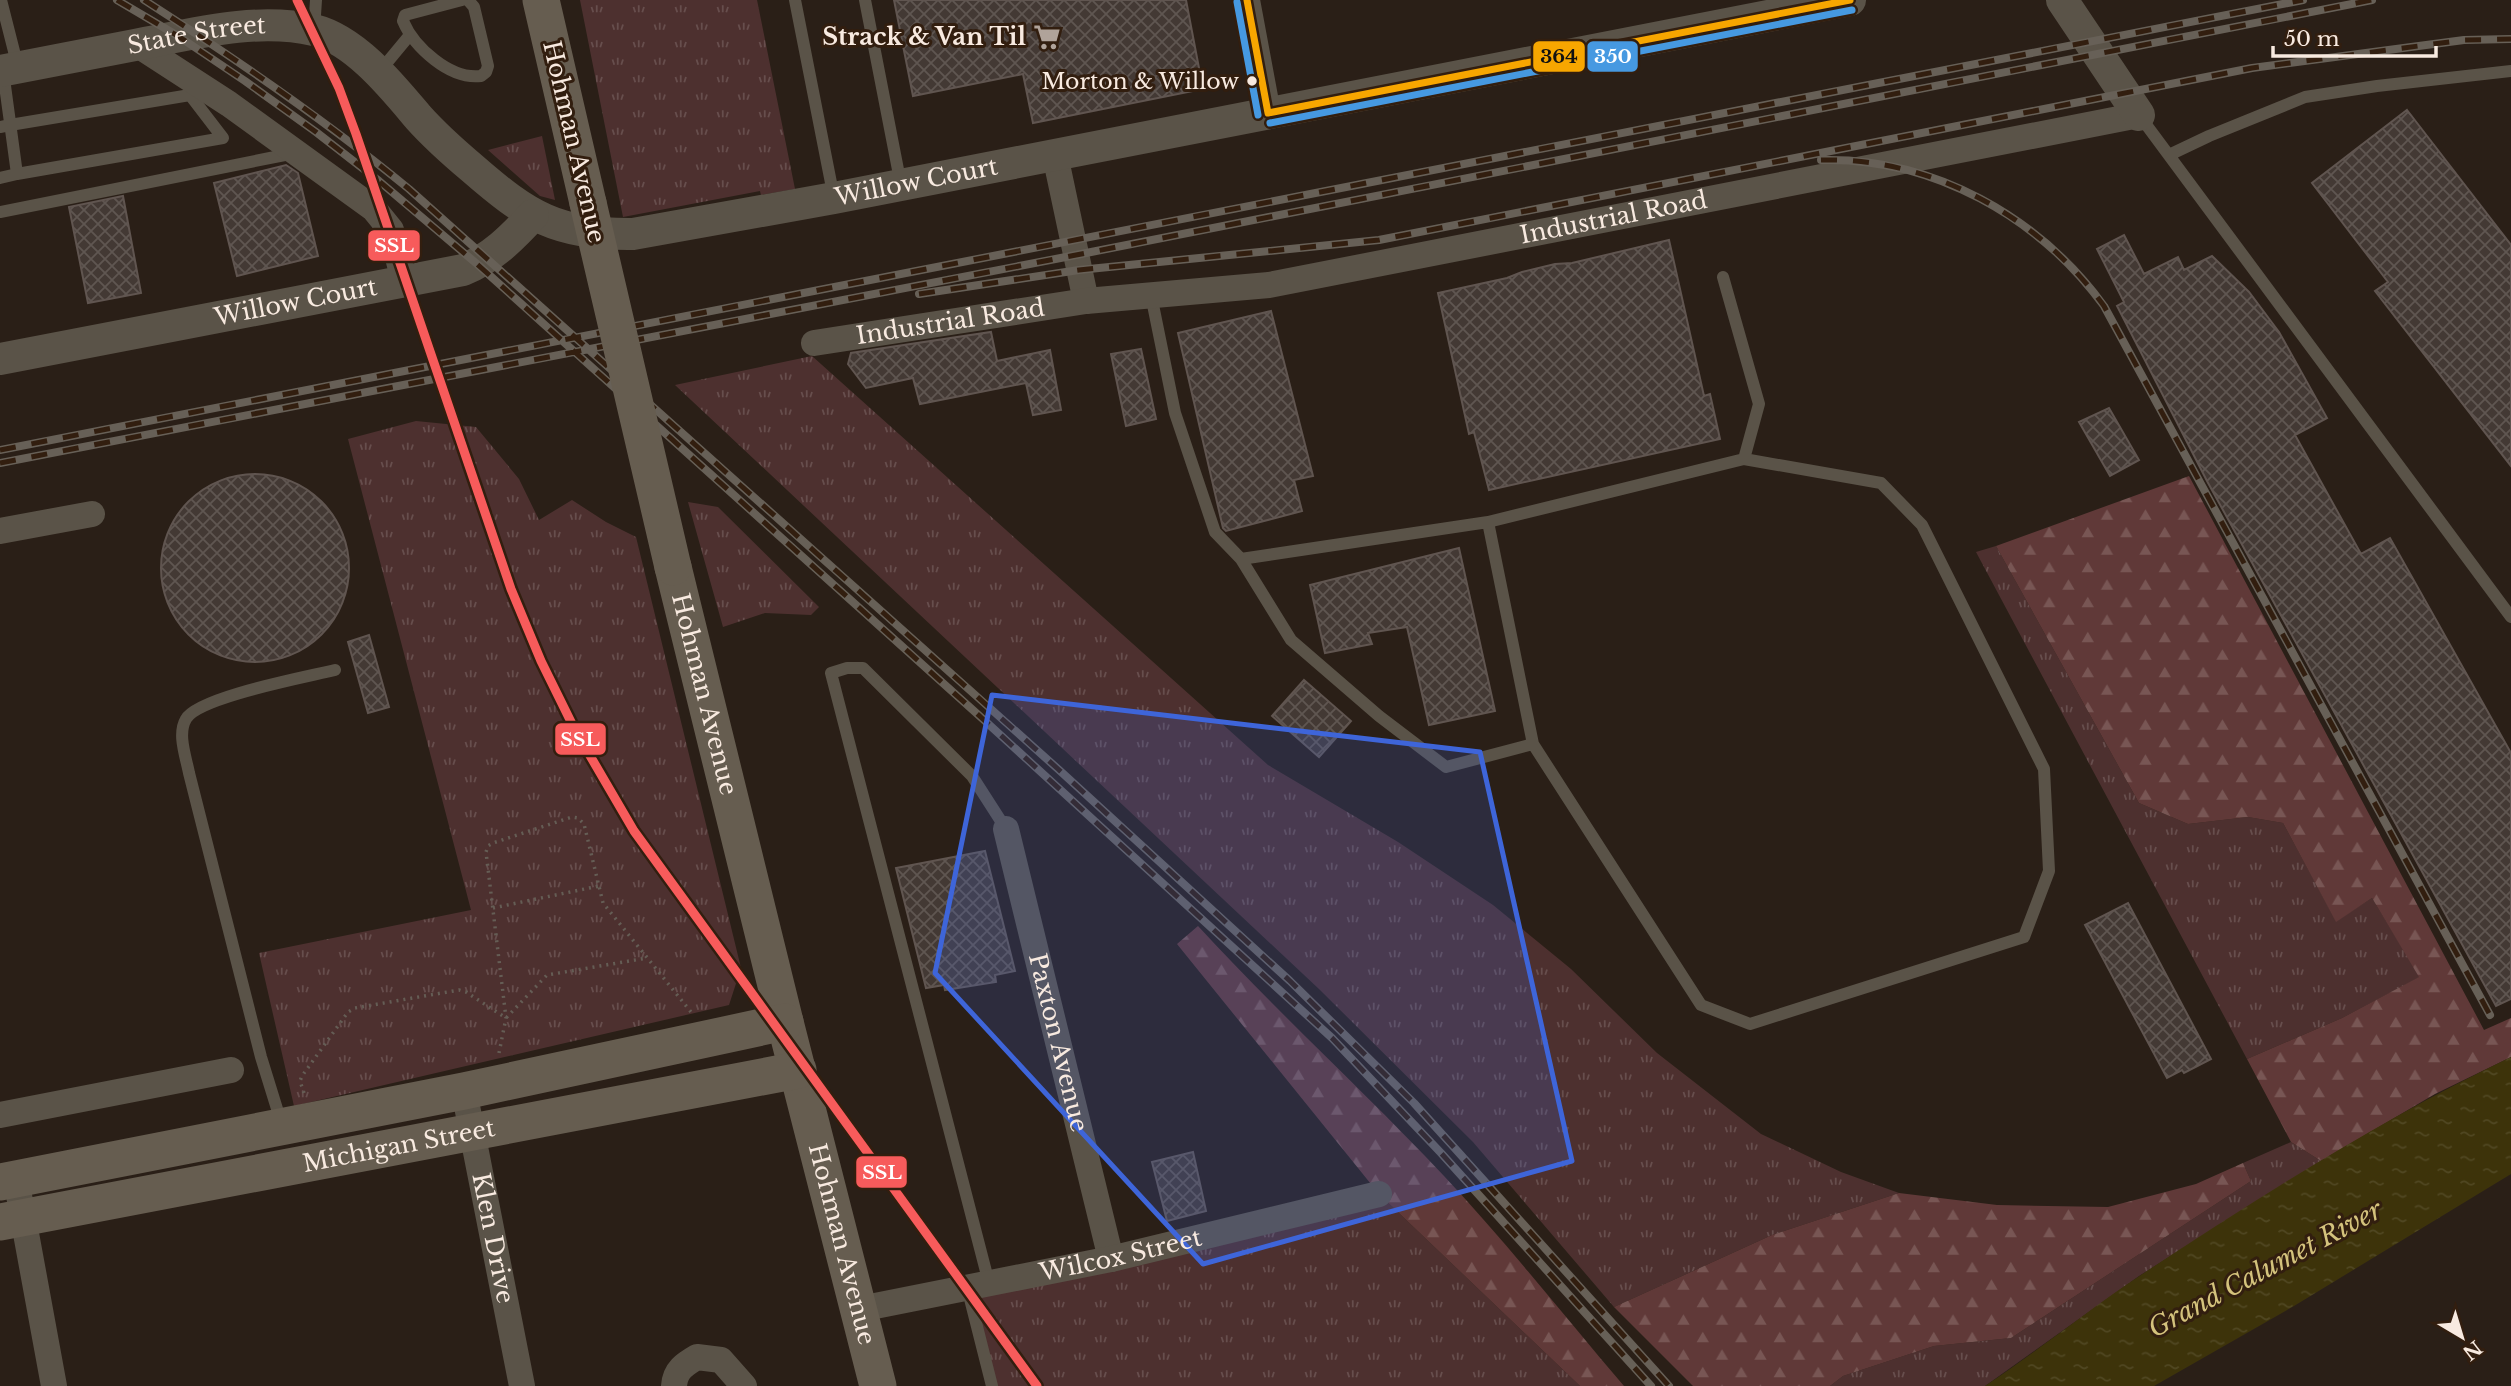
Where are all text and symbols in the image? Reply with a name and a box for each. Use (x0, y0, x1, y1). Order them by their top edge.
street label: State Street (125, 10, 266, 60)
scale bar (2273, 14, 2436, 58)
place label: Strack & Van Til (822, 22, 1026, 51)
supermarket icon: Strack & Van Til (1032, 22, 1062, 52)
text: 50 m (2284, 26, 2340, 52)
street label: Hohman Avenue (537, 38, 612, 246)
line badge: 364 (1532, 40, 1586, 73)
line badge: 350 (1586, 40, 1639, 73)
text: 364 (1540, 45, 1578, 68)
text: 350 (1594, 45, 1632, 68)
place label: Morton & Willow (1042, 68, 1239, 95)
marker: Morton & Willow (1245, 74, 1259, 88)
street label: Willow Court (831, 151, 1000, 212)
street label: Industrial Road (1517, 185, 1710, 250)
line badge: SSL (367, 229, 421, 262)
text: SSL (374, 234, 414, 257)
street label: Willow Court (211, 272, 379, 332)
street label: Industrial Road (854, 293, 1047, 350)
street label: Hohman Avenue (666, 590, 744, 798)
line badge: SSL (554, 722, 607, 756)
text: SSL (560, 728, 600, 751)
street label: Paxton Avenue (1023, 950, 1094, 1135)
street label: Michigan Street (300, 1113, 497, 1178)
street label: Hohman Avenue (803, 1140, 882, 1348)
line badge: SSL (855, 1155, 908, 1189)
text: SSL (862, 1161, 902, 1184)
street label: Klen Drive (466, 1170, 520, 1306)
water label: Grand Calumet River (2142, 1193, 2389, 1344)
street label: Wilcox Street (1036, 1223, 1205, 1287)
north arrow (2427, 1302, 2497, 1372)
text: N (2458, 1335, 2486, 1365)

